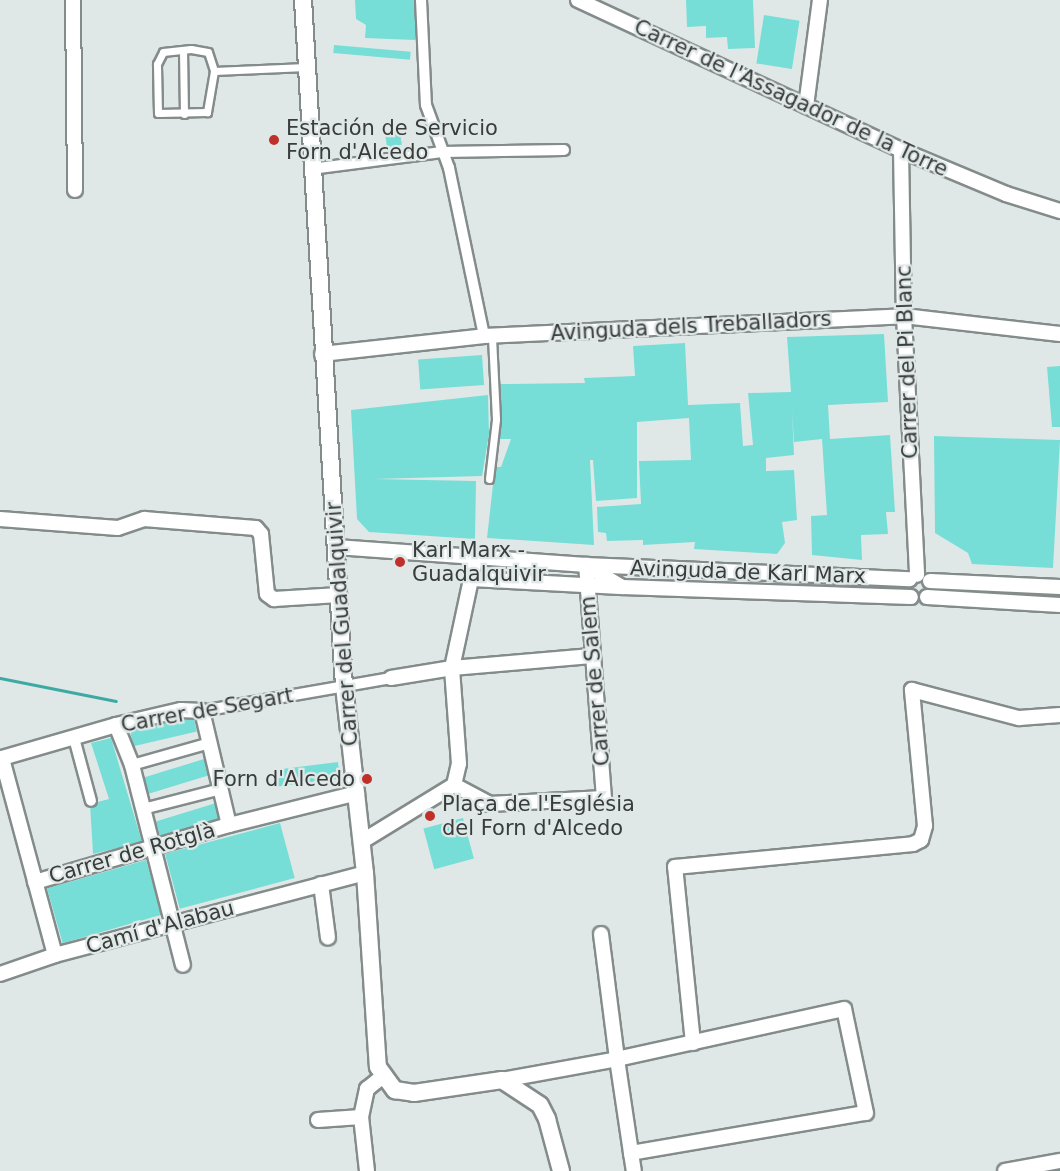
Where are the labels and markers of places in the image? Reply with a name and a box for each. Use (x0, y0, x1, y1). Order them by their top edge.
place label: Estación de Servicio Forn d'Alcedo (286, 115, 498, 165)
marker: Estación de Servicio Forn d'Alcedo (267, 133, 281, 147)
place label: Karl Marx - Guadalquivir (412, 537, 546, 587)
marker: Karl Marx - Guadalquivir (393, 555, 407, 569)
place label: Forn d'Alcedo (213, 766, 355, 792)
marker: Forn d'Alcedo (360, 772, 374, 786)
place label: Plaça de l'Església del Forn d'Alcedo (442, 791, 635, 841)
marker: Plaça de l'Església del Forn d'Alcedo (423, 809, 437, 823)

